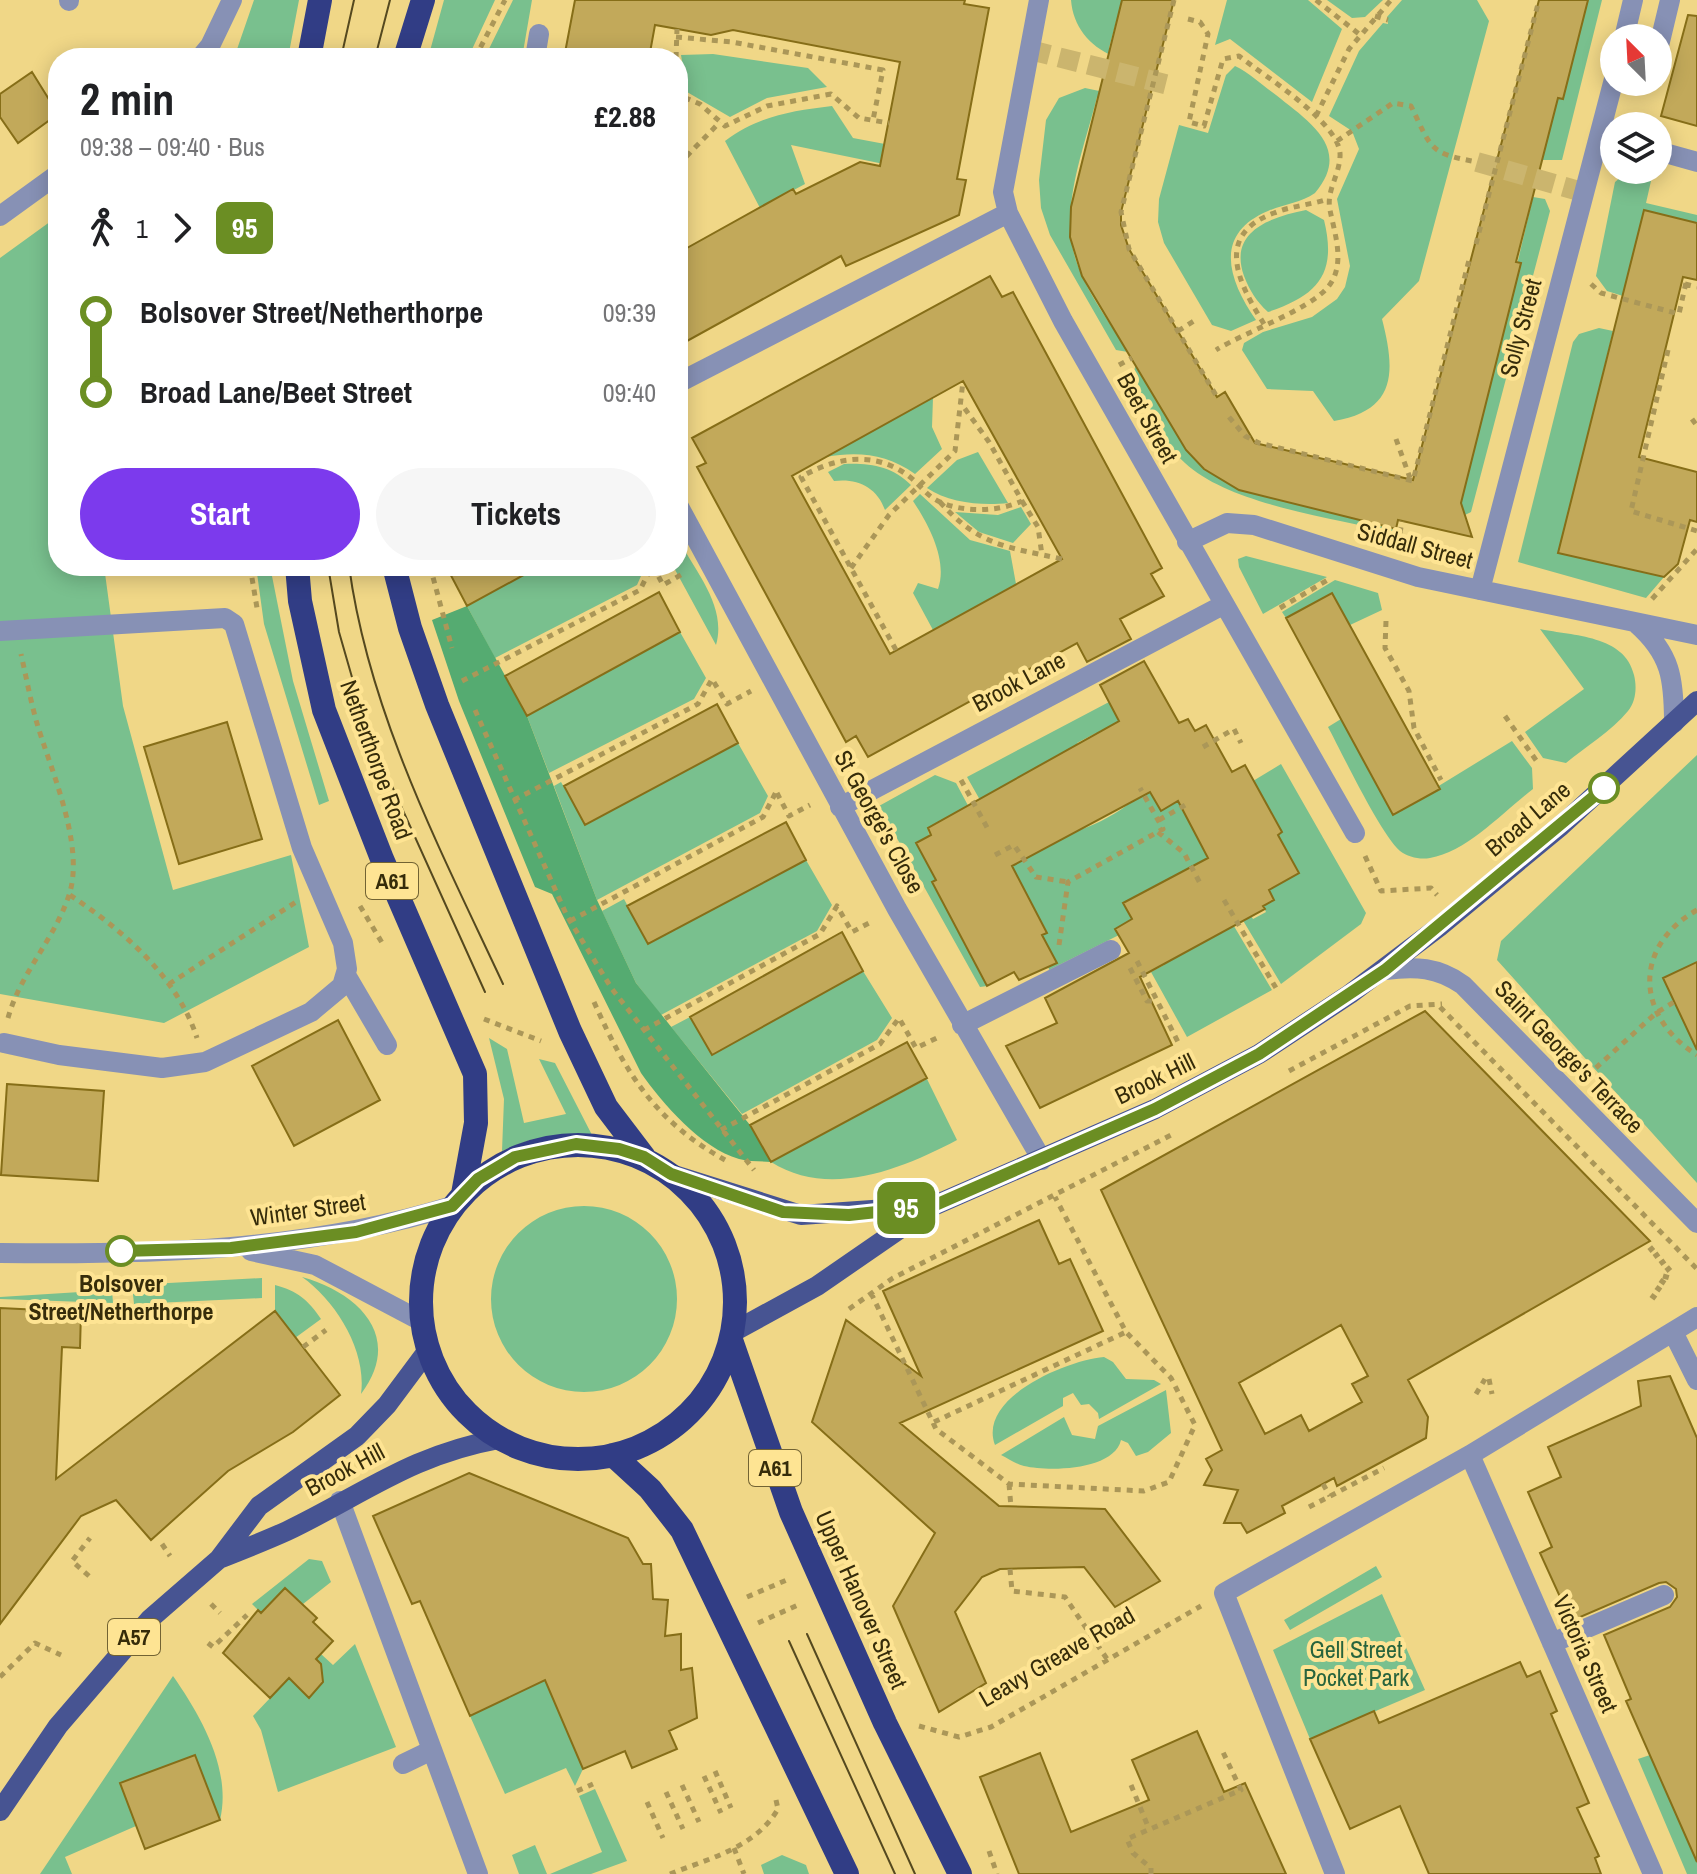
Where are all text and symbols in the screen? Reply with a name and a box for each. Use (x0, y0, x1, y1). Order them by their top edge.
north arrow (1600, 24, 1672, 96)
map controls (1600, 24, 1672, 184)
text: 2 min (80, 69, 174, 129)
text: £2.88 (594, 96, 656, 136)
button: layers (1600, 112, 1672, 184)
text: 09:38 – 09:40 · Bus (80, 129, 265, 164)
icon: walk (80, 206, 124, 250)
icon: forward (160, 206, 204, 250)
text: 95 (232, 209, 257, 247)
text: 1 (136, 211, 148, 246)
street label: Solly Street (1492, 274, 1549, 380)
text: Bolsover Street/Netherthorpe (140, 292, 483, 332)
text: 09:39 (603, 295, 656, 330)
street label: Beet Street (1110, 367, 1186, 469)
text: Broad Lane/Beet Street (140, 372, 412, 412)
text: 09:40 (603, 375, 656, 410)
button: Start (80, 468, 360, 560)
button: Tickets (376, 468, 656, 560)
street label: Siddall Street (1354, 514, 1477, 576)
street label: Brook Lane (967, 643, 1070, 719)
street label: Netherthorpe Road (333, 676, 421, 844)
street label: St George's Close (827, 744, 932, 899)
street label: Broad Lane (1478, 773, 1577, 863)
unlabelled marker (1589, 773, 1619, 803)
road number: A61 (366, 863, 418, 899)
street label: Saint George's Terrace (1488, 973, 1651, 1140)
street label: Brook Hill (1109, 1045, 1200, 1111)
line badge: 95 (870, 1182, 942, 1234)
street label: Winter Street (248, 1185, 368, 1233)
text: 95 (893, 1189, 919, 1227)
marker: Bolsover Street/Netherthorpe (106, 1236, 136, 1266)
place label: Bolsover Street/Netherthorpe (29, 1267, 213, 1327)
street label: Brook Hill (299, 1435, 390, 1503)
road number: A61 (749, 1450, 801, 1486)
street label: Upper Hanover Street (808, 1506, 916, 1694)
street label: Victoria Street (1546, 1590, 1626, 1718)
street label: Leavy Greave Road (973, 1599, 1140, 1714)
road number: A57 (108, 1619, 160, 1655)
park label: Gell Street Pocket Park (1303, 1633, 1409, 1693)

